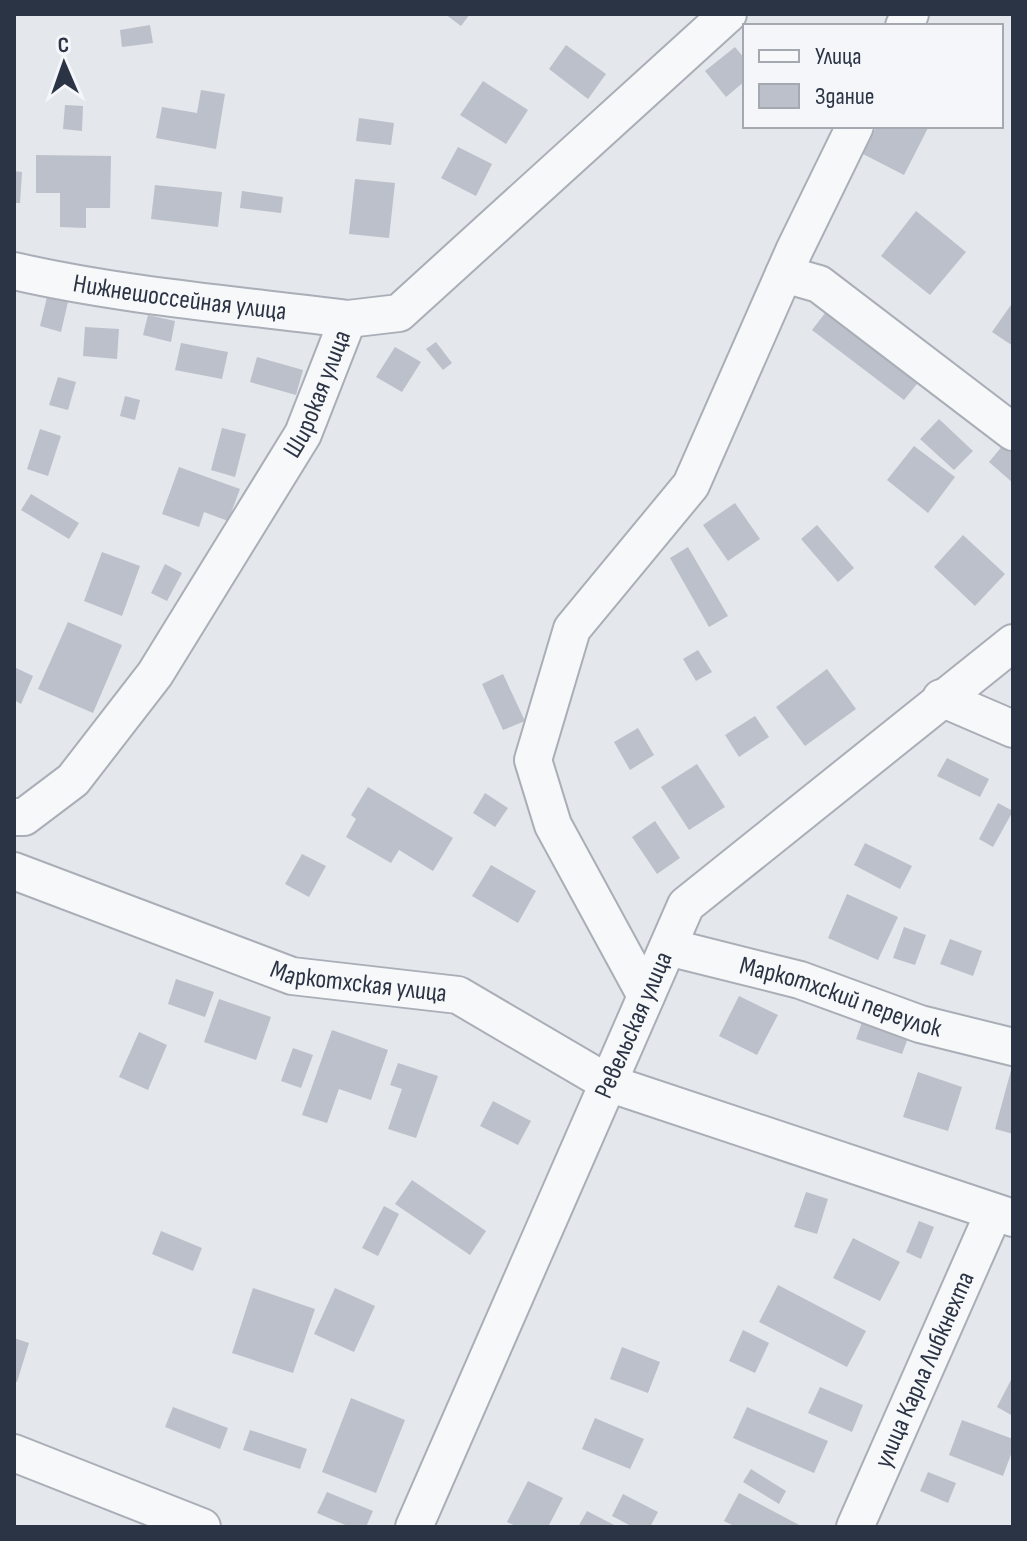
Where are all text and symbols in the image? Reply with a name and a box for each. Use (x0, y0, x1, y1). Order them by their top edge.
north arrow (24, 24, 104, 104)
legend (743, 24, 1003, 128)
text: С (57, 32, 69, 59)
text: Улица (815, 42, 861, 71)
text: Здание (815, 82, 874, 111)
street label: Нижнешоссейная улица (71, 268, 288, 327)
street label: Широкая улица (277, 326, 358, 463)
street label: Ревельская улица (588, 947, 679, 1103)
street label: Маркотхский переулок (736, 950, 945, 1044)
street label: Маркотхская улица (266, 954, 448, 1009)
street label: улица Карла Либкнехта (868, 1267, 981, 1472)

